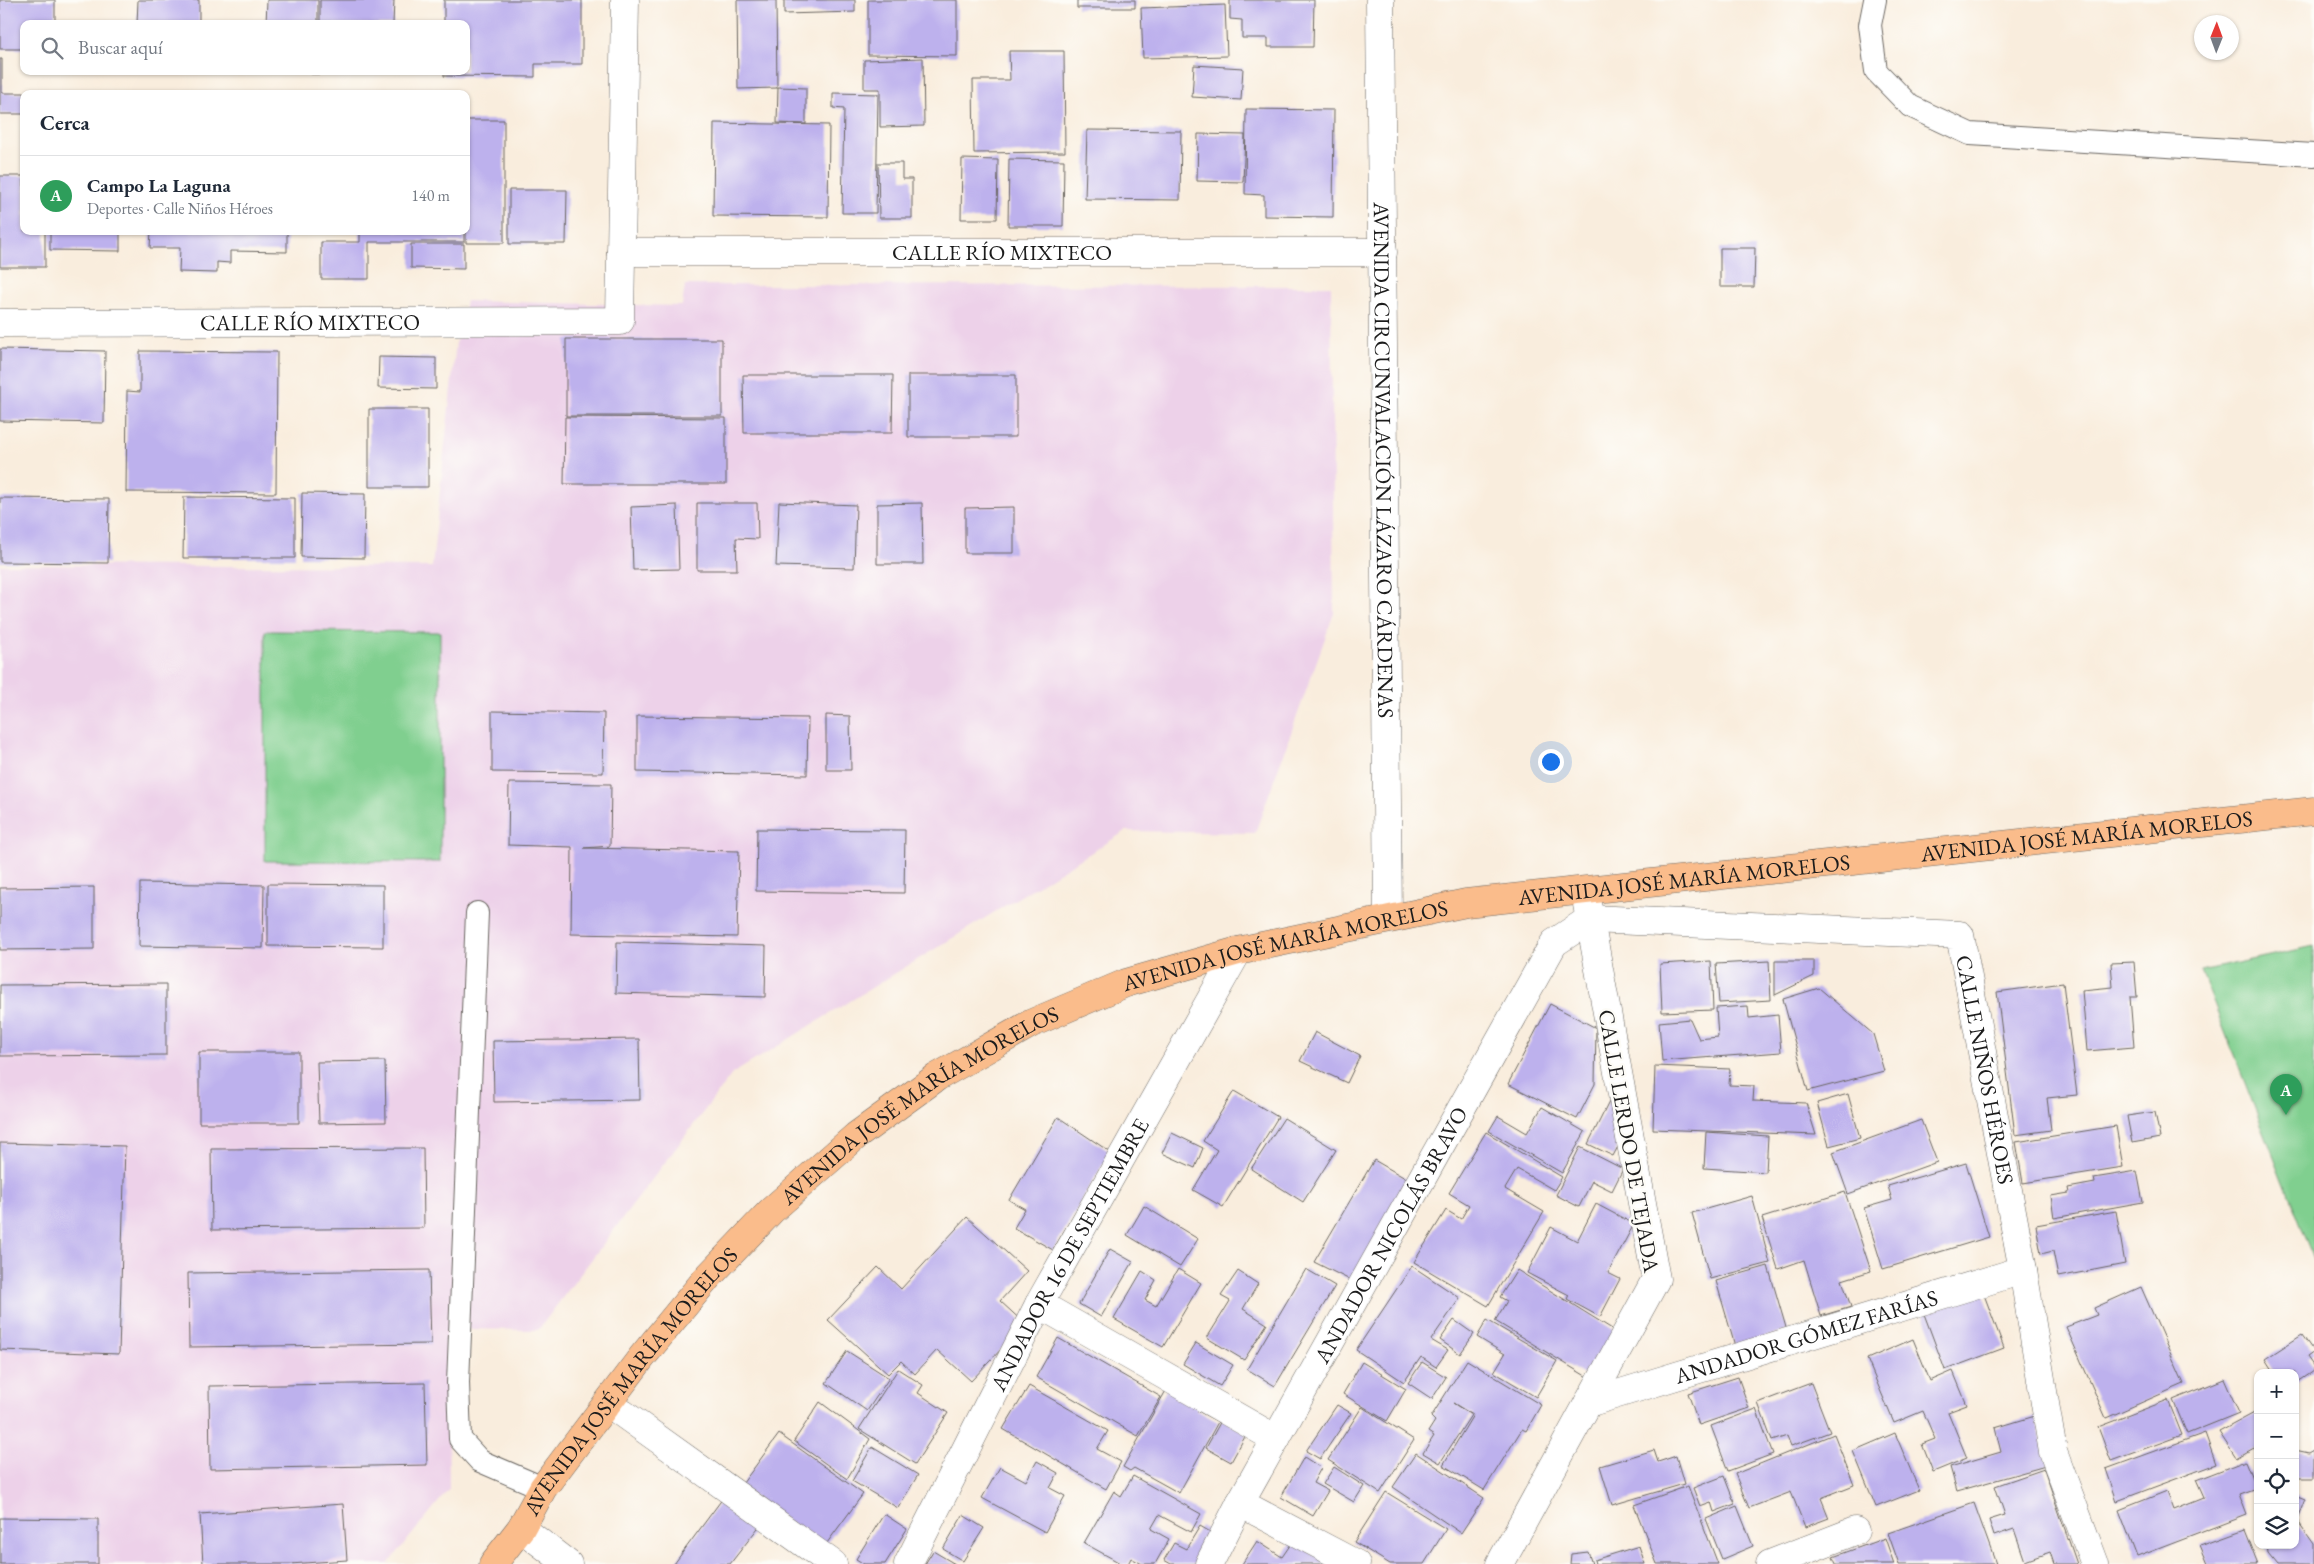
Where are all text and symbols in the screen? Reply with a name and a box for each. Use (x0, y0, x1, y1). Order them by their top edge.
north arrow (2194, 15, 2239, 60)
search box (20, 20, 470, 75)
icon: search (38, 34, 66, 62)
text: Buscar aquí (78, 35, 163, 60)
text: Cerca (40, 109, 90, 136)
text: Campo La Laguna (87, 173, 231, 198)
text: A (50, 185, 62, 206)
text: 140 m (411, 185, 450, 206)
text: Deportes · Calle Niños Héroes (87, 198, 273, 219)
street label: AVENIDA CIRCUNVALACIÓN LÁZARO CÁRDENAS (1367, 201, 1401, 718)
street label: CALLE RÍO MIXTECO (892, 238, 1112, 267)
street label: CALLE RÍO MIXTECO (200, 307, 420, 337)
your location (1538, 749, 1564, 775)
street label: AVENIDA JOSÉ MARÍA MORELOS (1918, 803, 2254, 868)
street label: AVENIDA JOSÉ MARÍA MORELOS (1515, 847, 1851, 912)
street label: AVENIDA JOSÉ MARÍA MORELOS (1118, 893, 1450, 998)
street label: CALLE NIÑOS HÉROES (1950, 953, 2021, 1187)
street label: AVENIDA JOSÉ MARÍA MORELOS (773, 999, 1063, 1211)
street label: CALLE LERDO DE TEJADA (1592, 1007, 1667, 1275)
pin: A (2270, 1074, 2302, 1115)
street label: ANDADOR NICOLÁS BRAVO (1306, 1101, 1474, 1369)
street label: ANDADOR 16 DE SEPTIEMBRE (983, 1113, 1155, 1397)
street label: AVENIDA JOSÉ MARÍA MORELOS (516, 1240, 744, 1521)
street label: ANDADOR GÓMEZ FARÍAS (1670, 1282, 1941, 1390)
map controls (2254, 1369, 2299, 1549)
button: + (2254, 1369, 2299, 1414)
button: − (2254, 1414, 2299, 1459)
button: locate (2254, 1459, 2299, 1504)
button: layers (2254, 1504, 2299, 1549)

